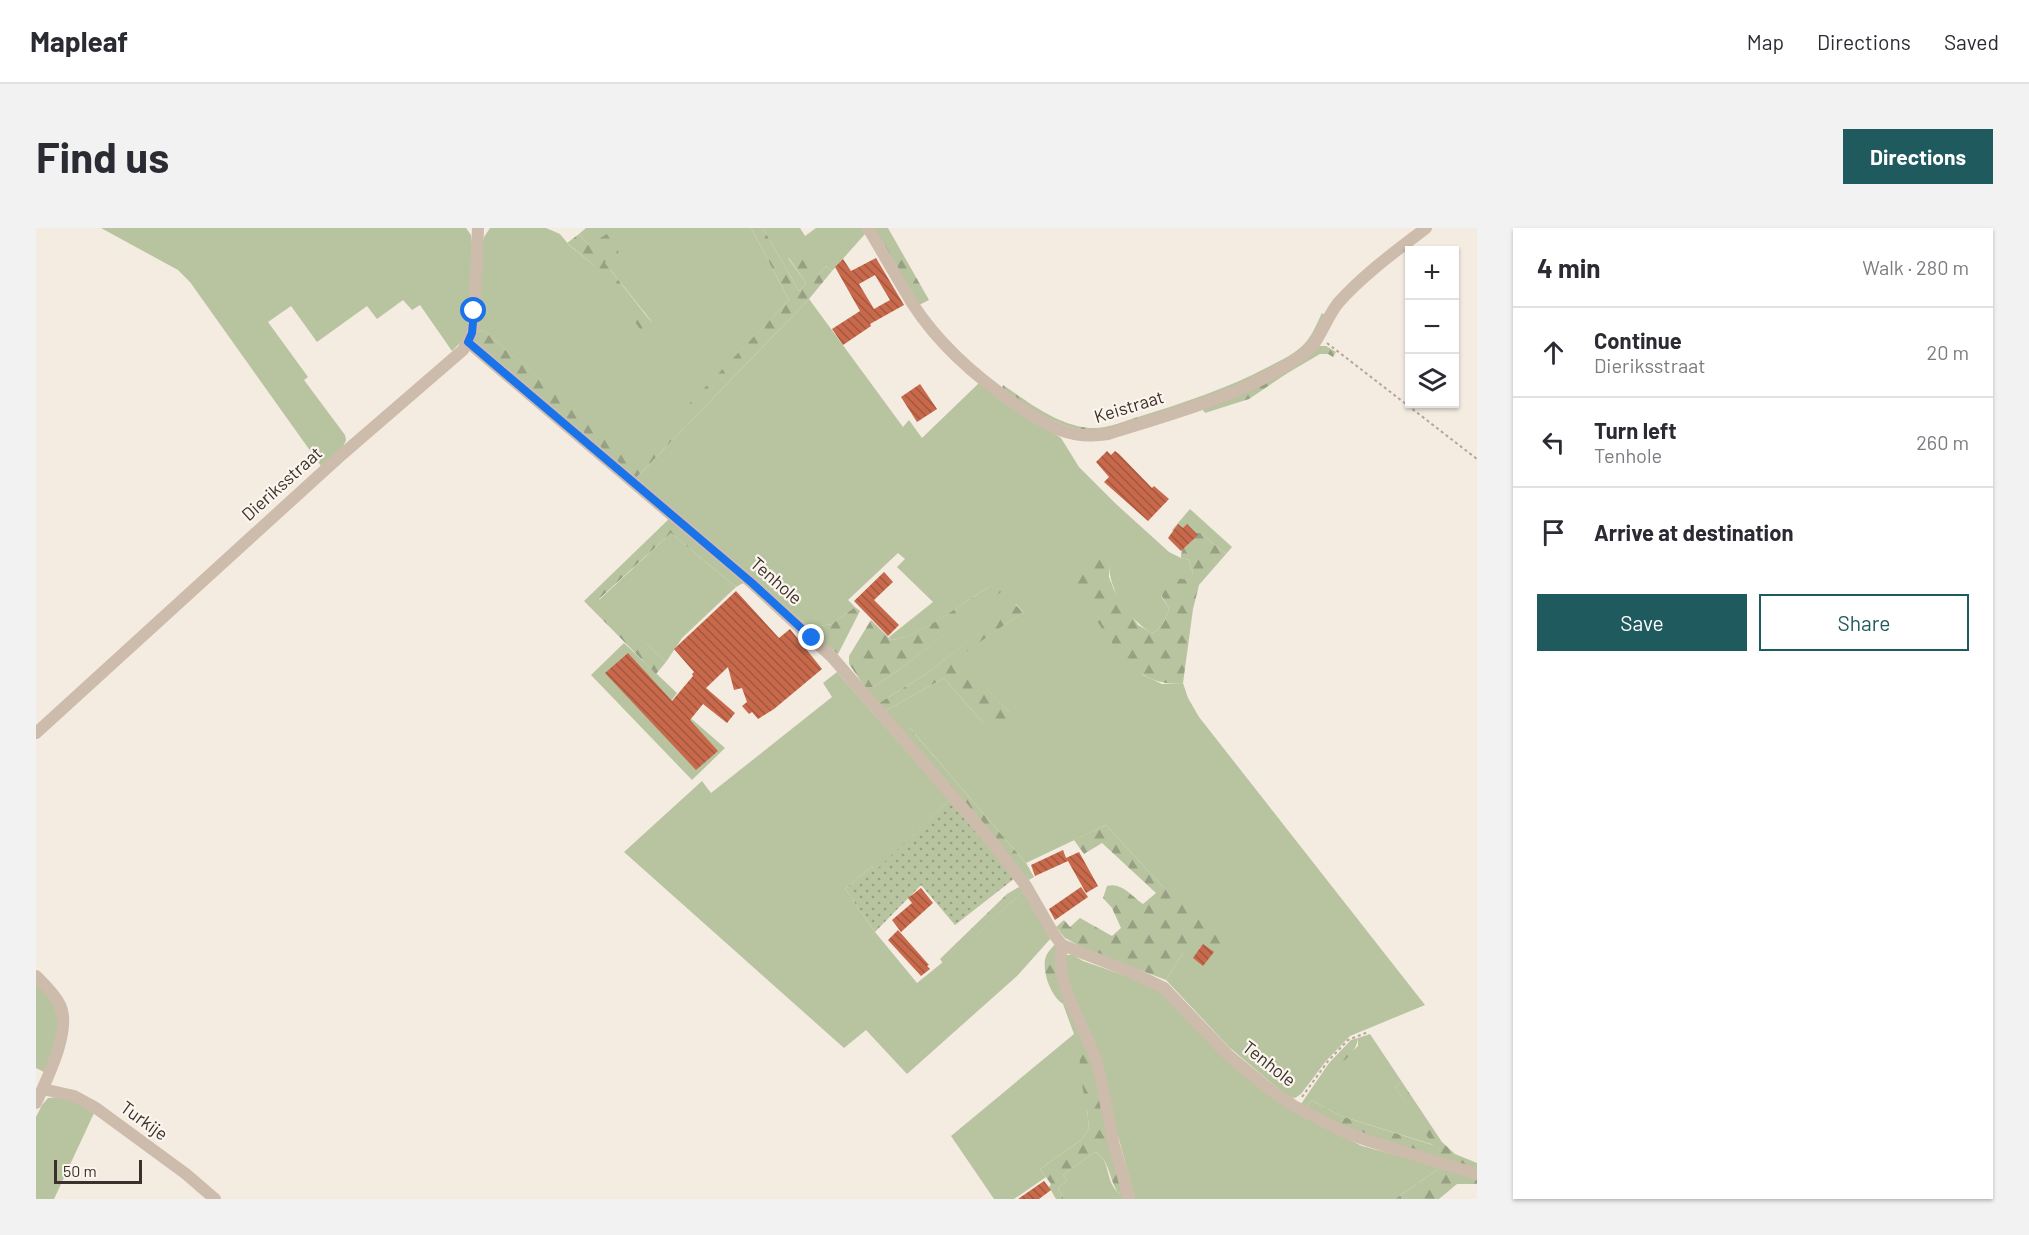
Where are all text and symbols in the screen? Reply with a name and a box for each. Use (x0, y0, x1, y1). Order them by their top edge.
text: Mapleaf (30, 24, 128, 58)
text: Map (1747, 29, 1784, 54)
text: Directions (1817, 29, 1911, 54)
text: Saved (1944, 29, 1999, 54)
button: Directions (1843, 129, 1993, 184)
text: Find us (36, 131, 169, 181)
map controls (1405, 246, 1459, 408)
button: + (1405, 246, 1459, 300)
text: 4 min (1537, 252, 1601, 283)
text: Walk · 280 m (1862, 255, 1969, 279)
route start (460, 297, 486, 323)
button: − (1405, 300, 1459, 354)
text: Continue (1594, 327, 1682, 353)
icon: ahead (1537, 336, 1570, 369)
text: 20 m (1926, 340, 1969, 364)
text: Dieriksstraat (1594, 353, 1706, 377)
button: layers (1405, 354, 1459, 408)
street label: Keistraat (1091, 385, 1166, 427)
text: Turn left (1594, 417, 1677, 443)
icon: left (1537, 426, 1570, 459)
text: 260 m (1916, 430, 1969, 454)
street label: Dieriksstraat (237, 442, 326, 525)
text: Tenhole (1594, 443, 1662, 467)
icon: arrive (1537, 516, 1570, 549)
text: Arrive at destination (1594, 519, 1793, 545)
street label: Tenhole (746, 552, 807, 609)
button: Save (1537, 594, 1747, 651)
button: Share (1759, 594, 1969, 651)
route end (798, 624, 824, 650)
street label: Tenhole (1239, 1036, 1301, 1091)
street label: Turkije (117, 1096, 173, 1145)
scale bar (54, 1157, 142, 1184)
text: 50 m (63, 1161, 97, 1180)

